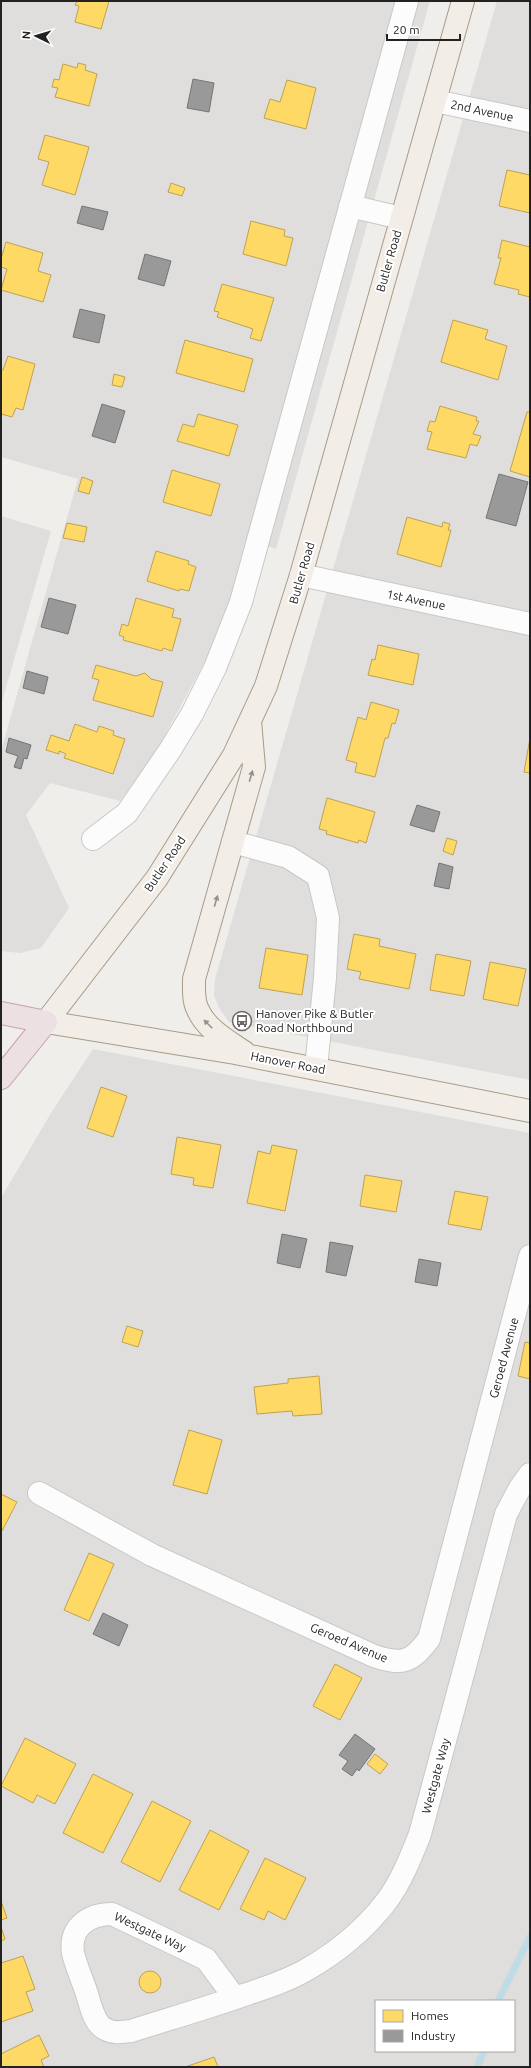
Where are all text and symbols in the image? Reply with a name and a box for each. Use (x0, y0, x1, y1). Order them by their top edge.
north arrow (16, 16, 56, 56)
scale bar (387, 16, 460, 42)
text: 20 m (393, 23, 420, 36)
text: N (20, 31, 32, 40)
street label: 2nd Avenue (450, 98, 515, 124)
street label: Butler Road (373, 228, 404, 293)
street label: Butler Road (286, 540, 317, 605)
street label: 1st Avenue (385, 587, 447, 612)
one-way arrow (249, 770, 255, 782)
street label: Butler Road (141, 834, 188, 894)
one-way arrow (213, 895, 219, 907)
place label: Hanover Pike & Butler Road Northbound (256, 1007, 374, 1034)
bus stop icon: Hanover Pike & Butler Road Northbound (231, 1010, 253, 1032)
one-way arrow (203, 1019, 213, 1029)
street label: Hanover Road (250, 1049, 327, 1076)
street label: Geroed Avenue (487, 1316, 521, 1400)
street label: Geroed Avenue (308, 1620, 390, 1665)
street label: Westgate Way (419, 1737, 452, 1815)
street label: Westgate Way (112, 1909, 188, 1954)
legend (375, 2000, 515, 2052)
text: Homes (411, 2009, 449, 2022)
text: Industry (411, 2029, 456, 2042)

